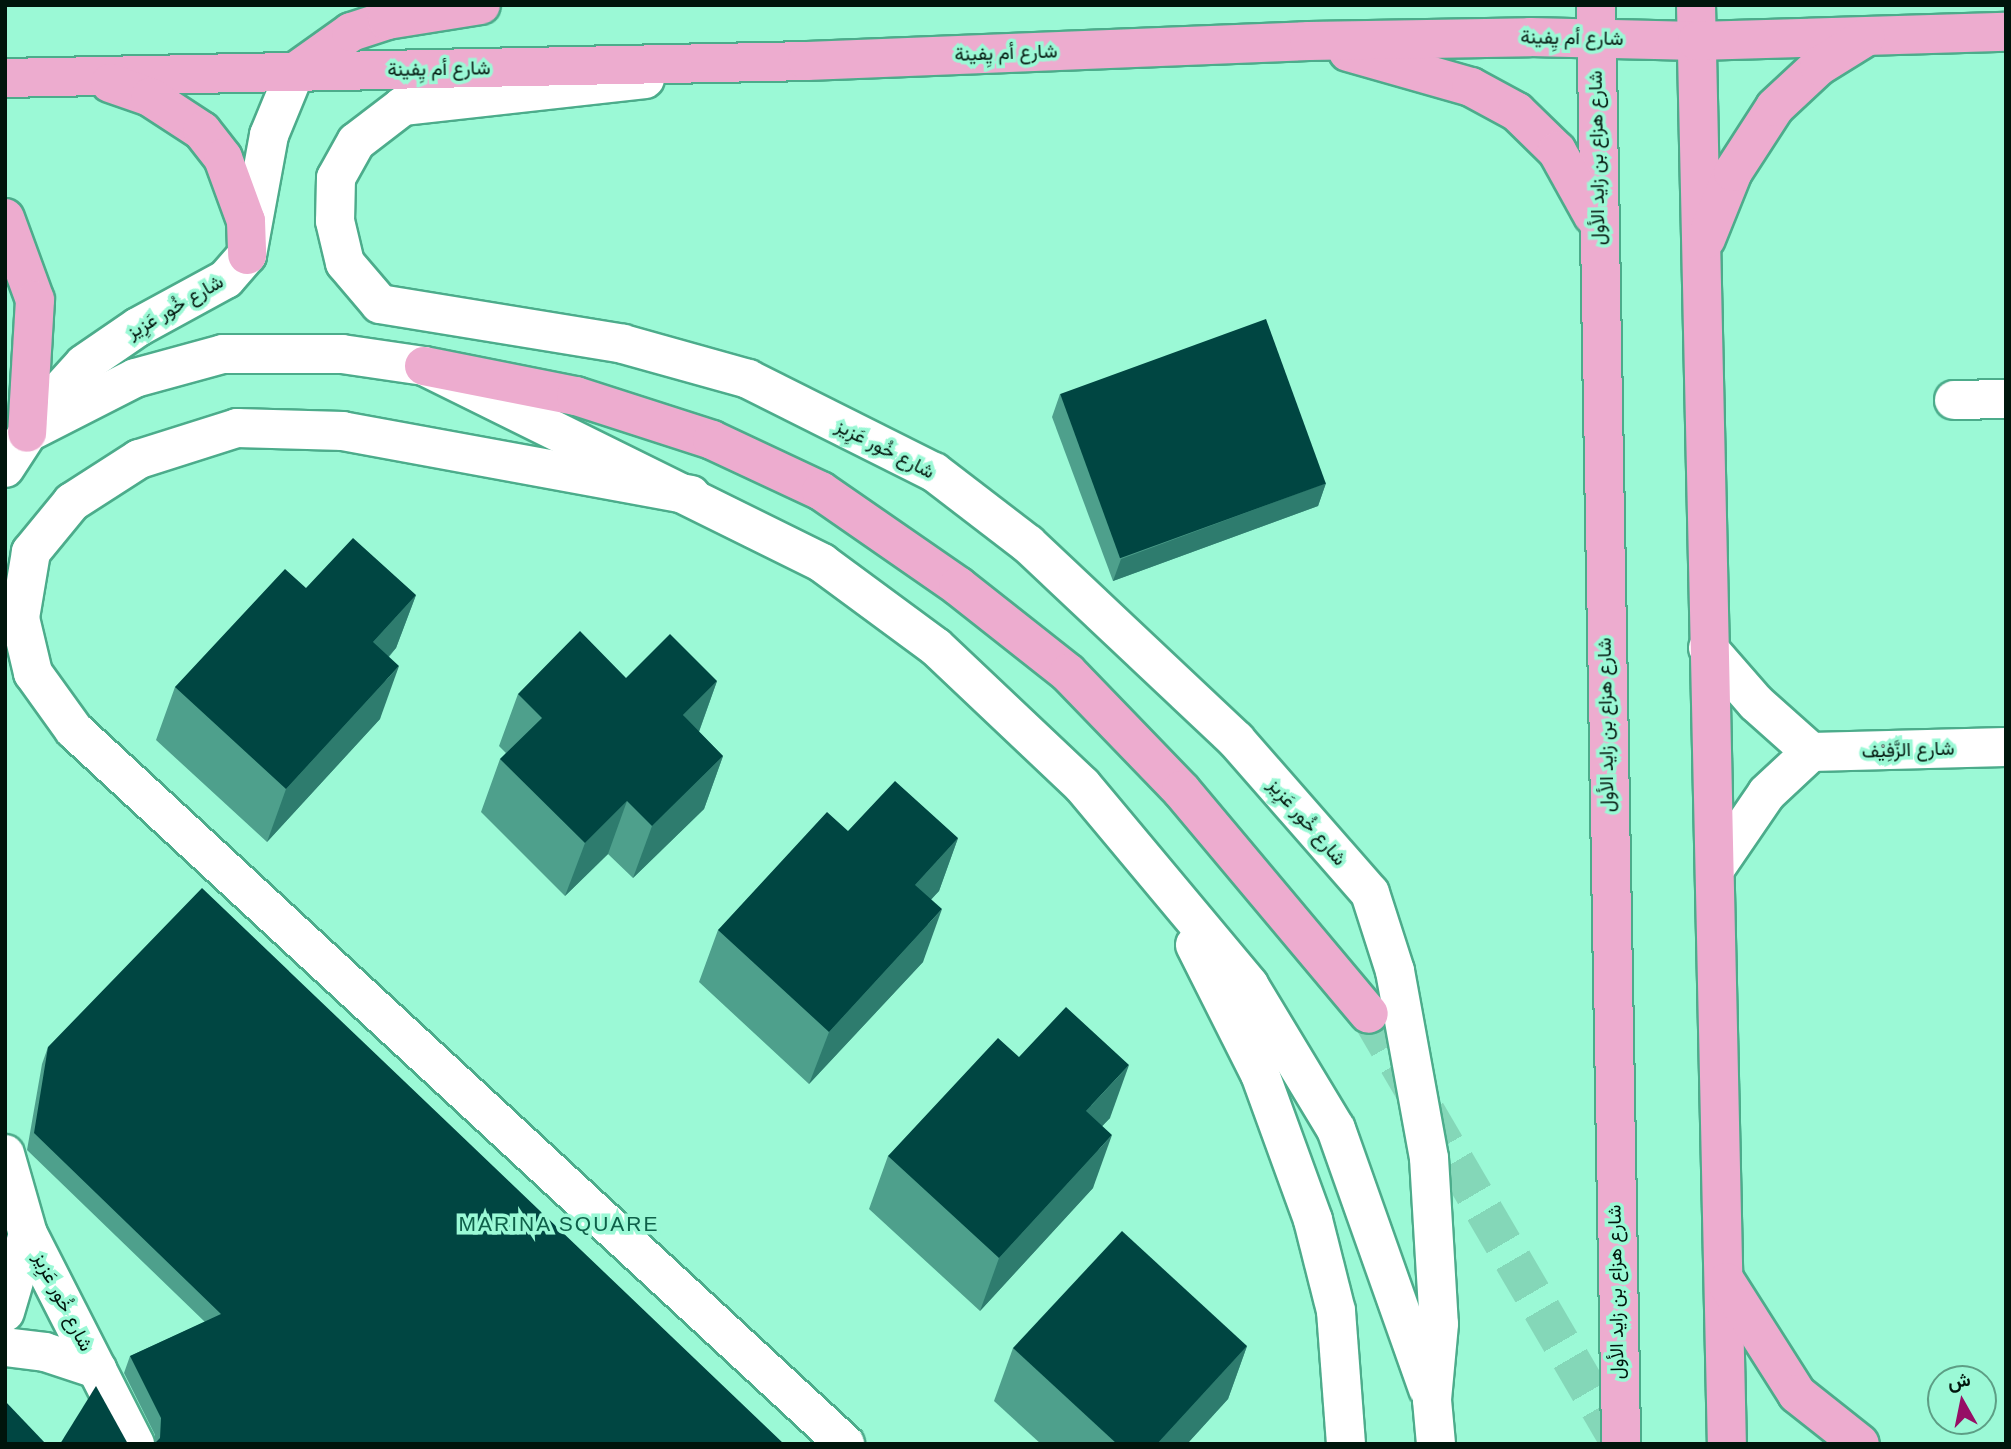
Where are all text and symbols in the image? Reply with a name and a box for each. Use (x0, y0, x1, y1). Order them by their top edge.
street label: شارع أم يِفينة (1520, 26, 1624, 50)
street label: شارع أم يِفينة (954, 40, 1058, 66)
street label: شارع أم يِفينة (387, 57, 491, 81)
street label: شارع هزاع بن زايد الأول (1584, 71, 1610, 245)
street label: شارع خُور عَزِيز (123, 270, 227, 344)
street label: شارع خُور عَزِيز (832, 414, 938, 484)
street label: شارع هزاع بن زايد الأول (1593, 638, 1619, 812)
street label: شارع الزَّفِيْف (1861, 737, 1955, 763)
street label: شارع خُور عَزِيز (1263, 774, 1351, 870)
street label: شارع هزاع بن زايد الأول (1603, 1205, 1629, 1379)
district label: MARINA SQUARE (460, 1211, 658, 1237)
street label: شارع خُور عَزِيز (28, 1249, 98, 1355)
north arrow (1927, 1365, 1997, 1435)
text: ش (1946, 1369, 1972, 1393)

